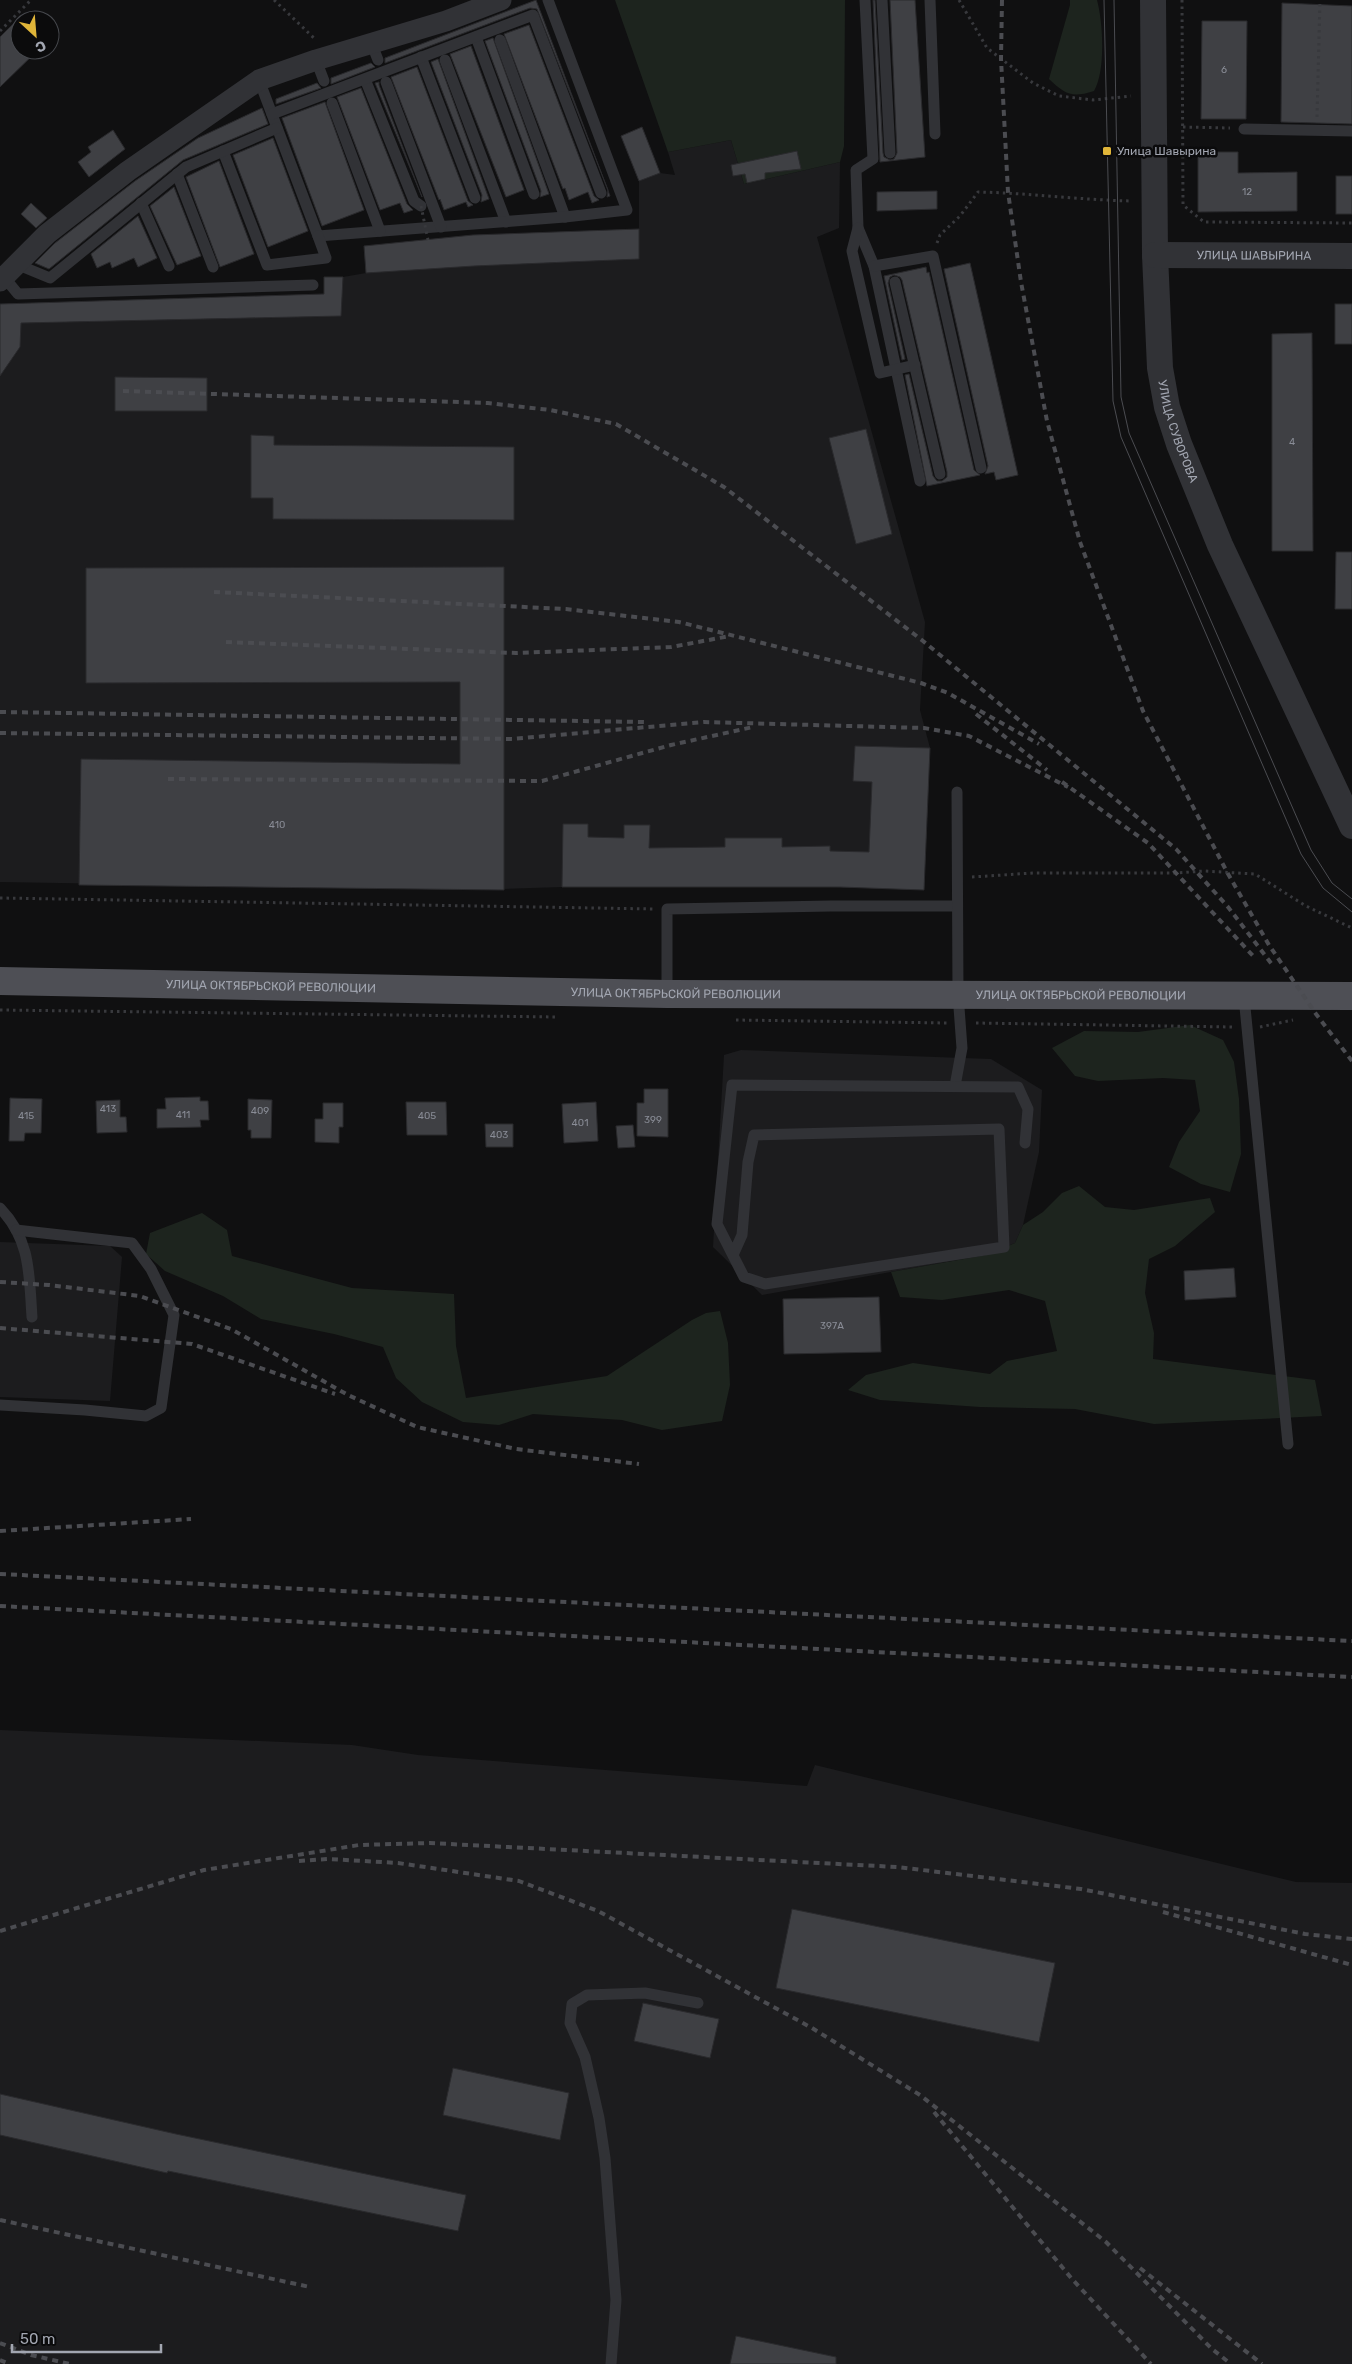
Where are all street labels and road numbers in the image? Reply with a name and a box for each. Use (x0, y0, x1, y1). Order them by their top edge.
street label: УЛИЦА ШАВЫРИНА (1197, 248, 1311, 263)
street label: УЛИЦА СУВОРОВА (1155, 379, 1201, 485)
street label: УЛИЦА ОКТЯБРЬСКОЙ РЕВОЛЮЦИИ (166, 977, 376, 995)
street label: УЛИЦА ОКТЯБРЬСКОЙ РЕВОЛЮЦИИ (571, 985, 781, 1001)
street label: УЛИЦА ОКТЯБРЬСКОЙ РЕВОЛЮЦИИ (976, 988, 1186, 1003)

